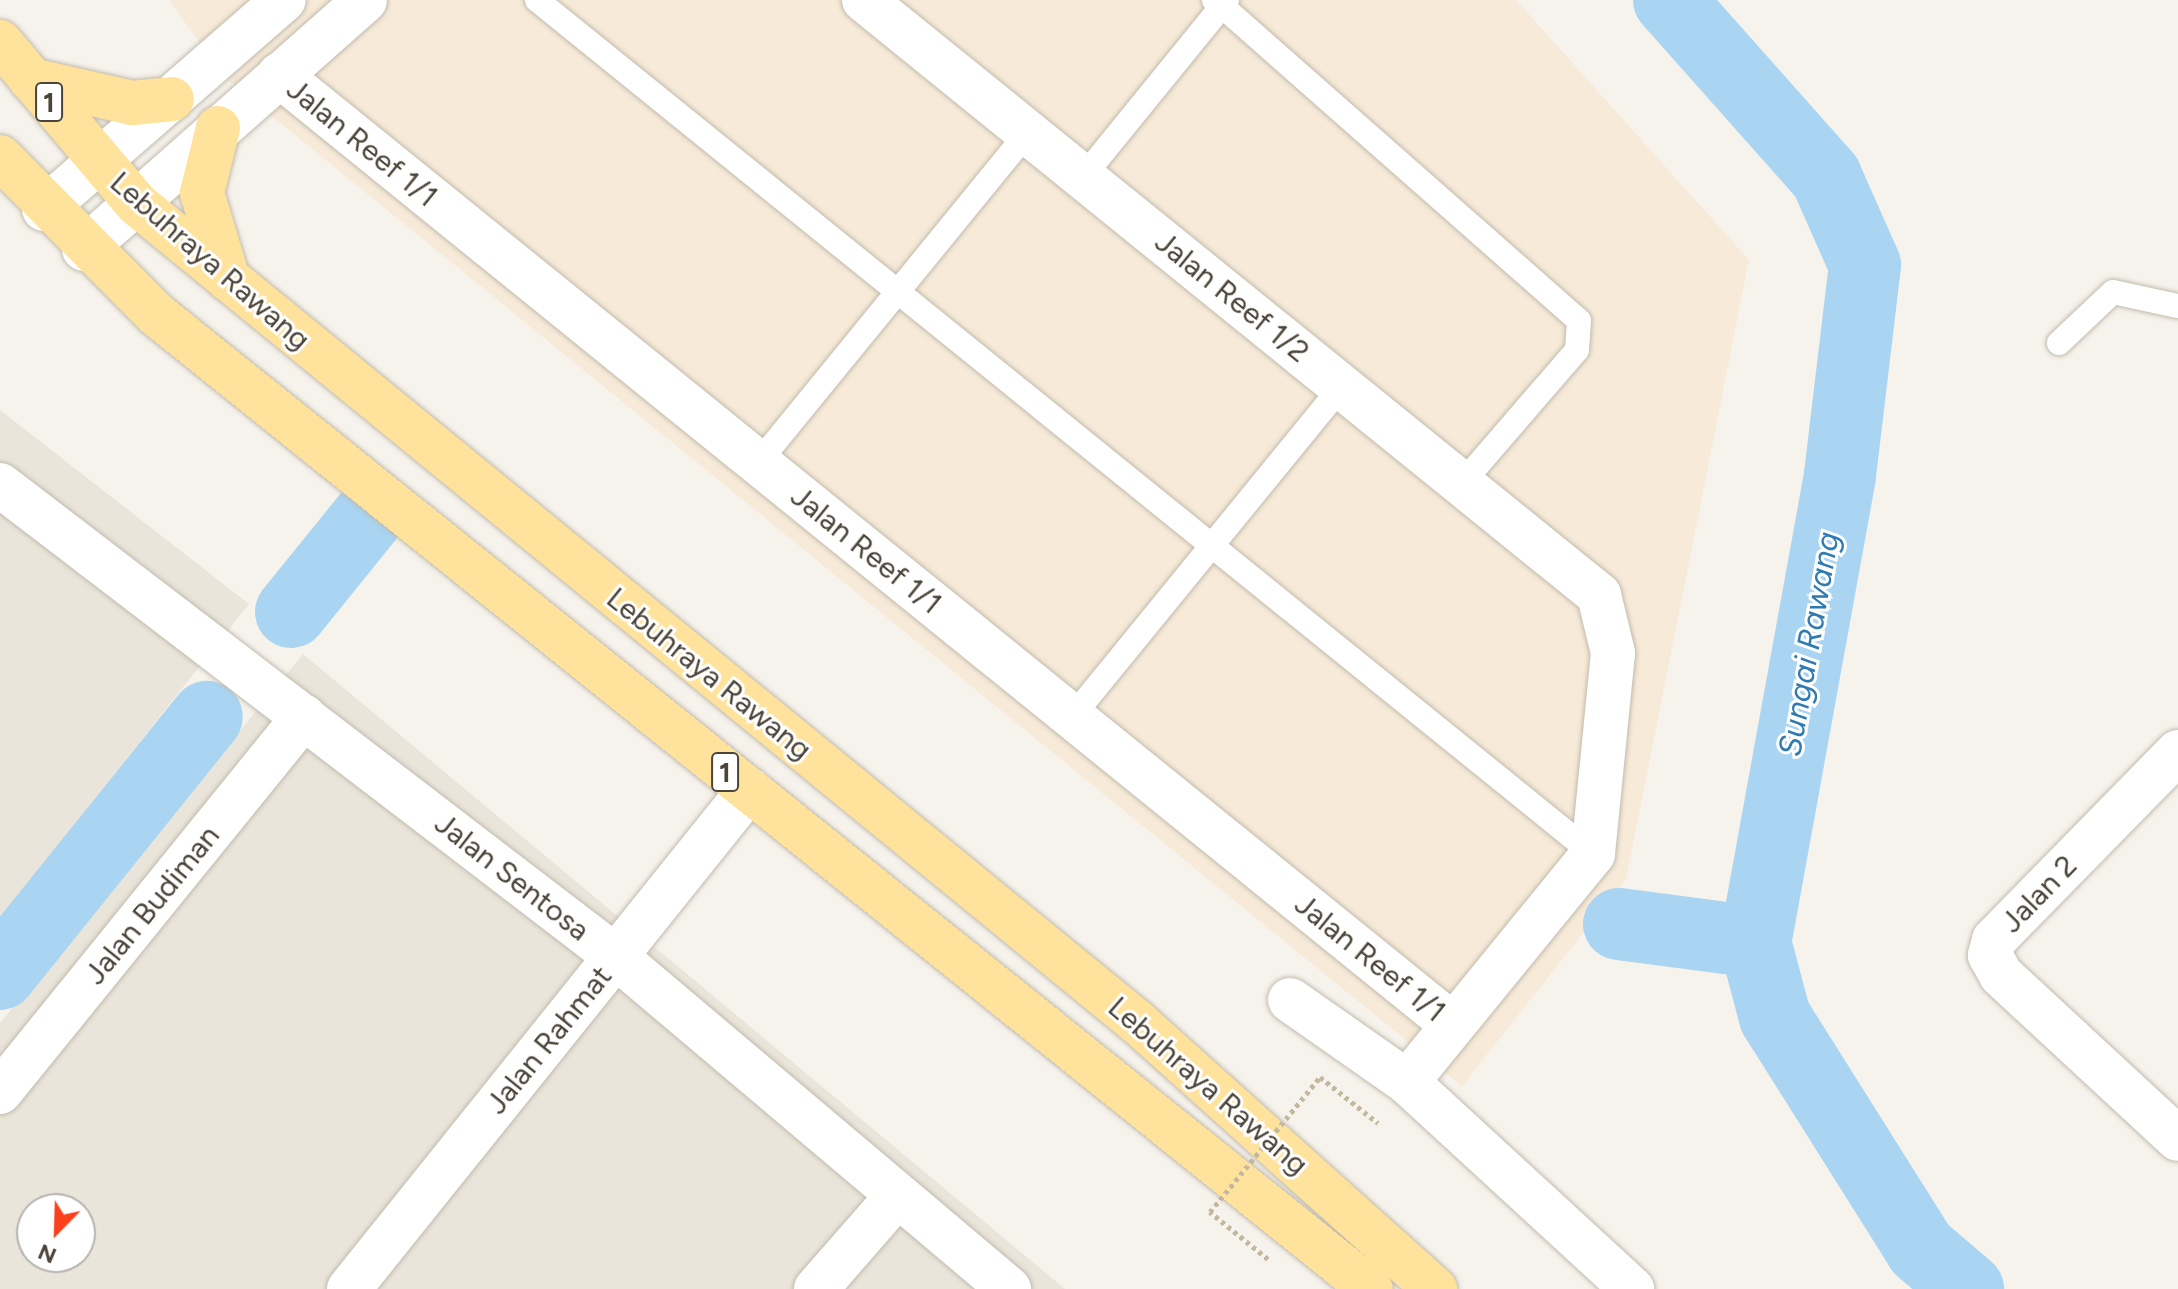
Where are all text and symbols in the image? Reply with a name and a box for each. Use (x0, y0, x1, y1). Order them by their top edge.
street label: Jalan Reef 1/1 (279, 71, 445, 215)
road number: 1 (35, 78, 63, 126)
street label: Lebuhraya Rawang (103, 164, 317, 358)
street label: Jalan Reef 1/2 (1148, 224, 1316, 370)
street label: Jalan Reef 1/1 (783, 478, 949, 622)
water label: Sungai Rawang (1770, 529, 1848, 759)
street label: Lebuhraya Rawang (599, 580, 819, 768)
road number: 1 (711, 748, 739, 796)
street label: Jalan Sentosa (428, 805, 596, 949)
street label: Jalan Budiman (77, 818, 227, 992)
street label: Jalan 2 (1994, 848, 2084, 940)
street label: Jalan Reef 1/1 (1287, 886, 1453, 1030)
street label: Jalan Rahmat (478, 959, 620, 1121)
street label: Lebuhraya Rawang (1101, 989, 1315, 1183)
north arrow (16, 1193, 96, 1273)
text: N (34, 1238, 60, 1269)

